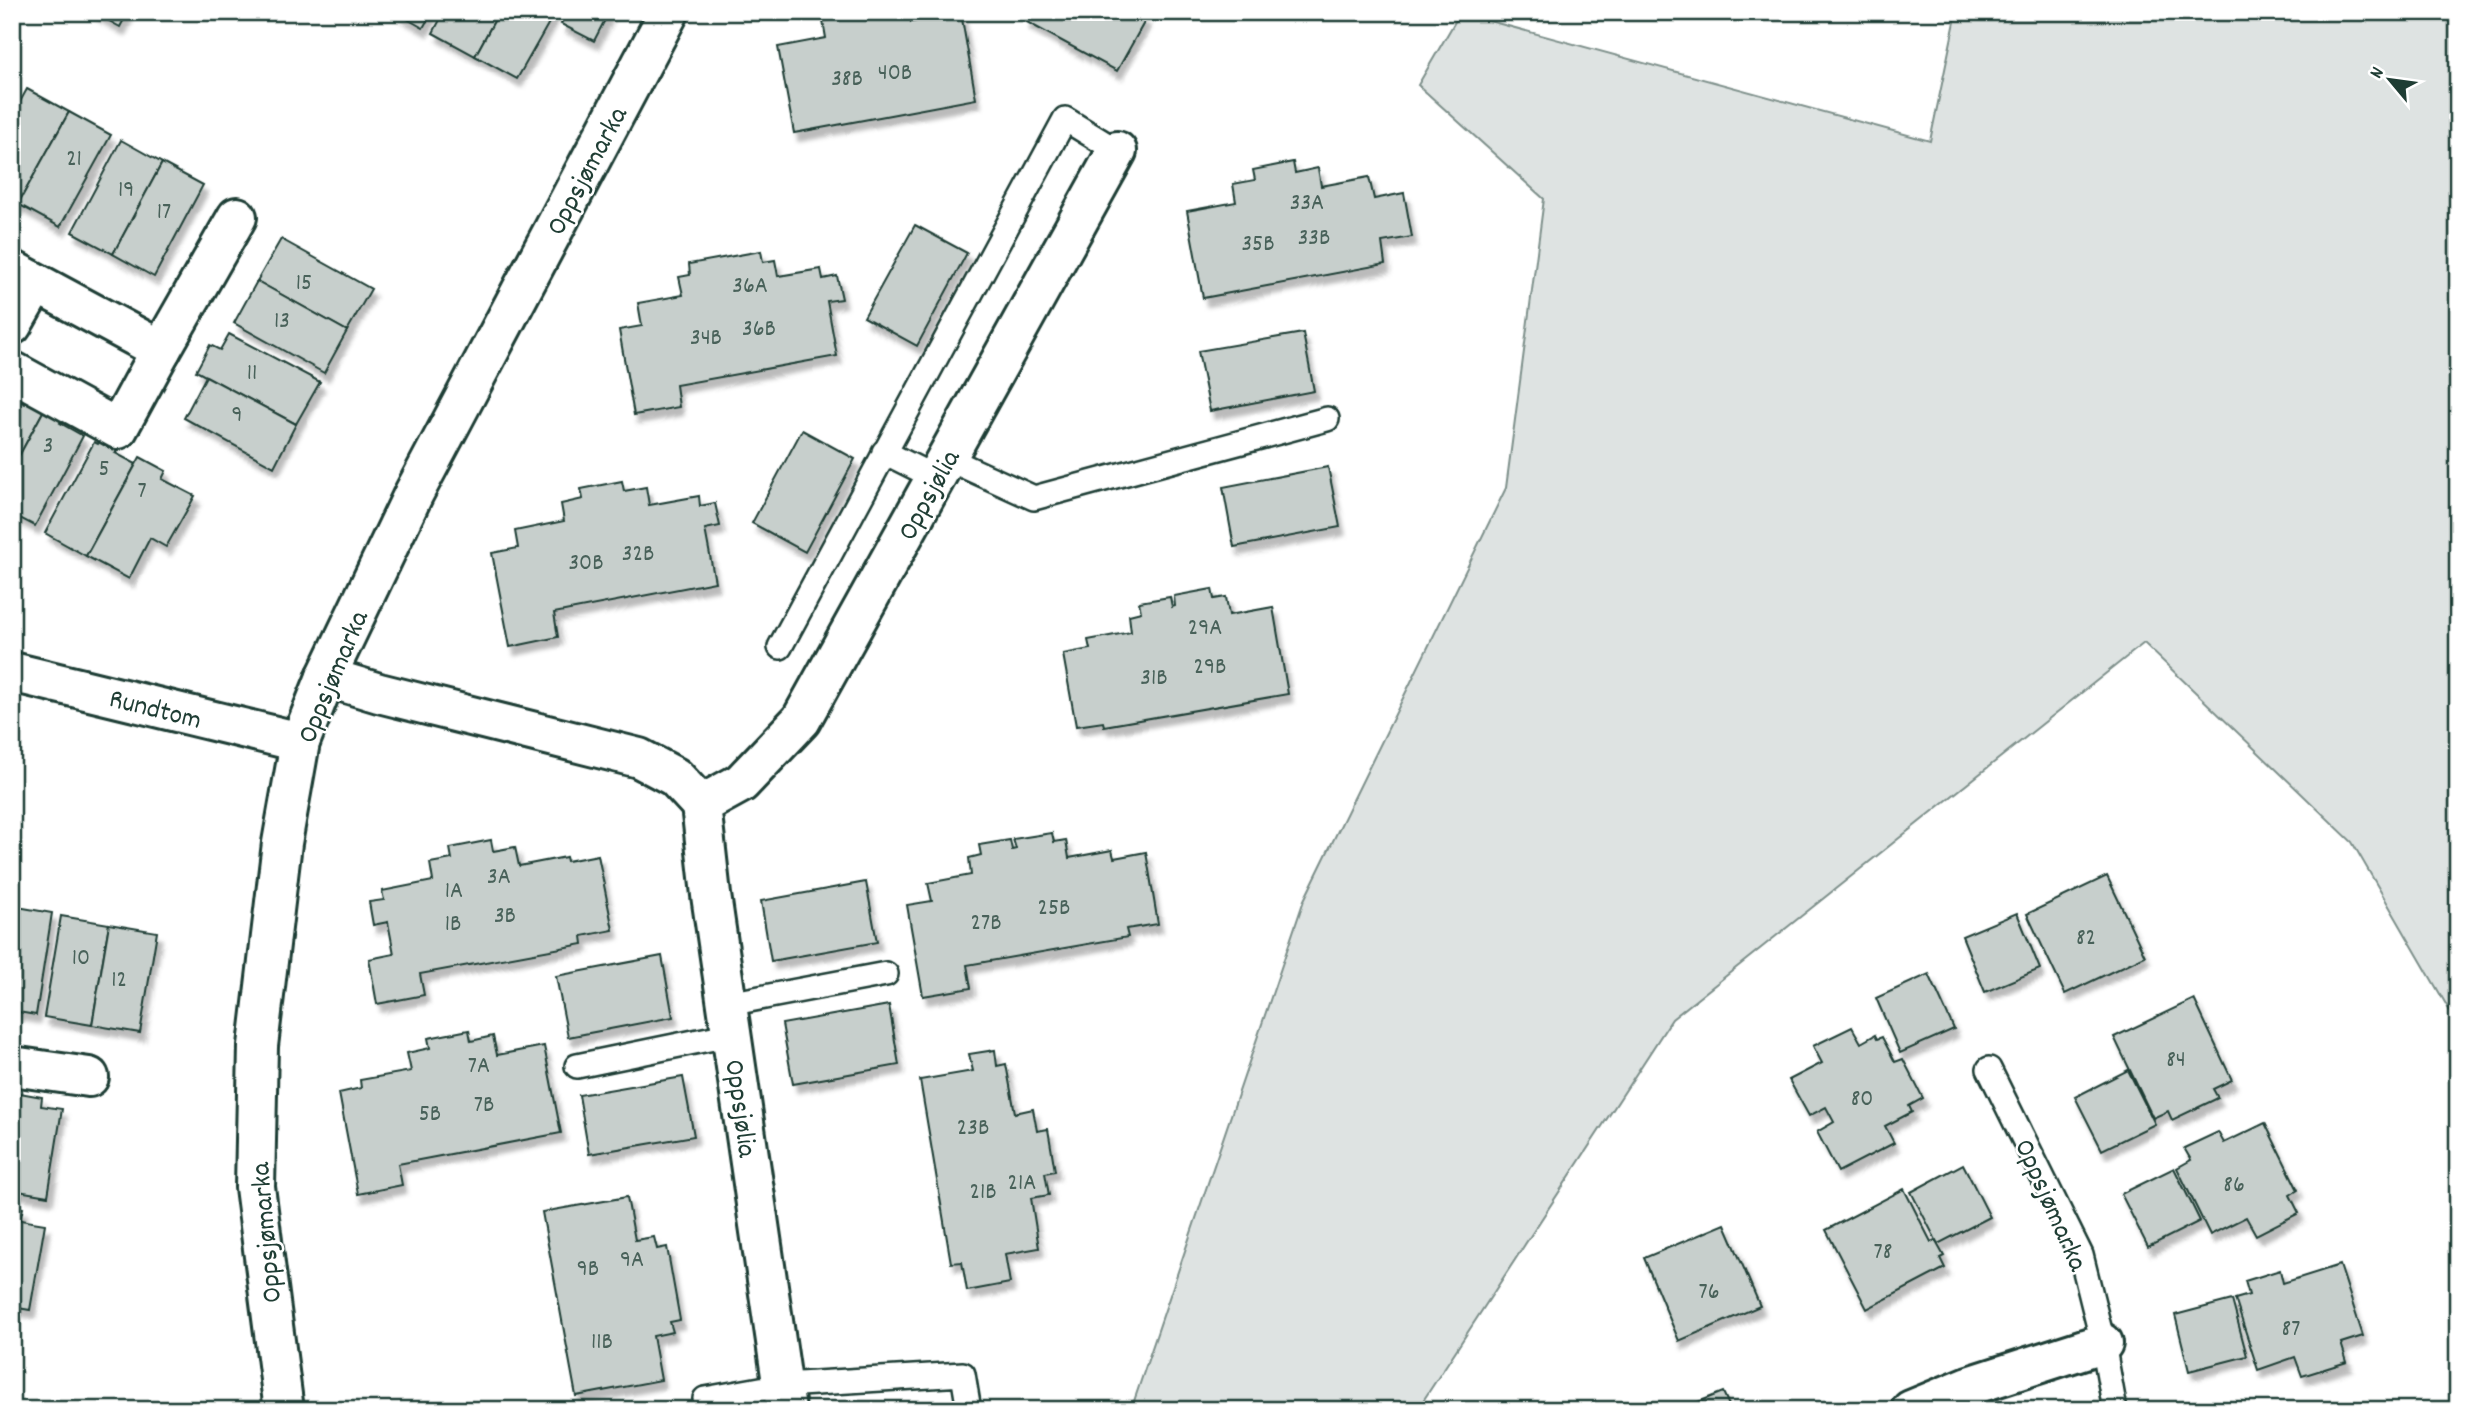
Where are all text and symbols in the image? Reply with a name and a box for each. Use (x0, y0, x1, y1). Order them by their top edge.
north arrow (2354, 46, 2424, 116)
house number: 40B (878, 57, 912, 91)
house number: 38B (831, 63, 863, 97)
text: N (2364, 63, 2392, 84)
street label: Oppsjømarka (539, 100, 641, 244)
house number: 21 (66, 143, 82, 177)
house number: 19 (118, 174, 134, 208)
house number: 33A (1290, 187, 1324, 221)
house number: 17 (157, 196, 171, 230)
house number: 33B (1298, 222, 1330, 256)
house number: 35B (1241, 228, 1275, 262)
house number: 15 (296, 267, 312, 301)
house number: 36A (732, 270, 768, 304)
house number: 13 (274, 305, 290, 339)
house number: 36B (742, 313, 776, 347)
house number: 34B (690, 322, 722, 356)
house number: 11 (247, 357, 257, 391)
house number: 9 (232, 399, 243, 433)
house number: 3 (43, 430, 53, 464)
street label: Oppsjølia (890, 443, 973, 549)
house number: 5 (98, 453, 110, 487)
house number: 7 (137, 475, 147, 509)
house number: 32B (622, 538, 654, 572)
house number: 30B (568, 547, 604, 581)
street label: Oppsjømarka (290, 605, 382, 751)
house number: 29A (1188, 612, 1222, 646)
house number: 29B (1194, 651, 1226, 685)
house number: 31B (1140, 662, 1168, 696)
street label: Rundtom (104, 681, 205, 743)
house number: 3A (487, 861, 511, 895)
house number: 1A (445, 875, 463, 909)
house number: 25B (1038, 892, 1070, 926)
house number: 3B (494, 900, 516, 934)
house number: 27B (970, 907, 1002, 941)
house number: 1B (445, 908, 461, 942)
house number: 82 (2076, 922, 2096, 956)
house number: 10 (72, 942, 90, 976)
house number: 12 (111, 964, 127, 998)
house number: 84 (2166, 1044, 2186, 1078)
house number: 7A (468, 1050, 490, 1084)
street label: Oppsjølia (711, 1057, 765, 1161)
house number: 80 (1851, 1083, 1873, 1117)
house number: 7B (474, 1089, 494, 1123)
house number: 5B (419, 1098, 441, 1132)
house number: 23B (957, 1112, 989, 1146)
street label: Oppsjømarka (2002, 1134, 2096, 1279)
street label: Oppsjømarka (243, 1160, 295, 1304)
house number: 21A (1008, 1167, 1036, 1201)
house number: 86 (2223, 1169, 2245, 1203)
house number: 21B (969, 1176, 997, 1210)
house number: 78 (1874, 1236, 1892, 1270)
house number: 9A (620, 1244, 644, 1278)
house number: 9B (577, 1253, 599, 1287)
house number: 76 (1699, 1276, 1719, 1310)
house number: 87 (2282, 1313, 2300, 1347)
house number: 11B (591, 1326, 613, 1360)

